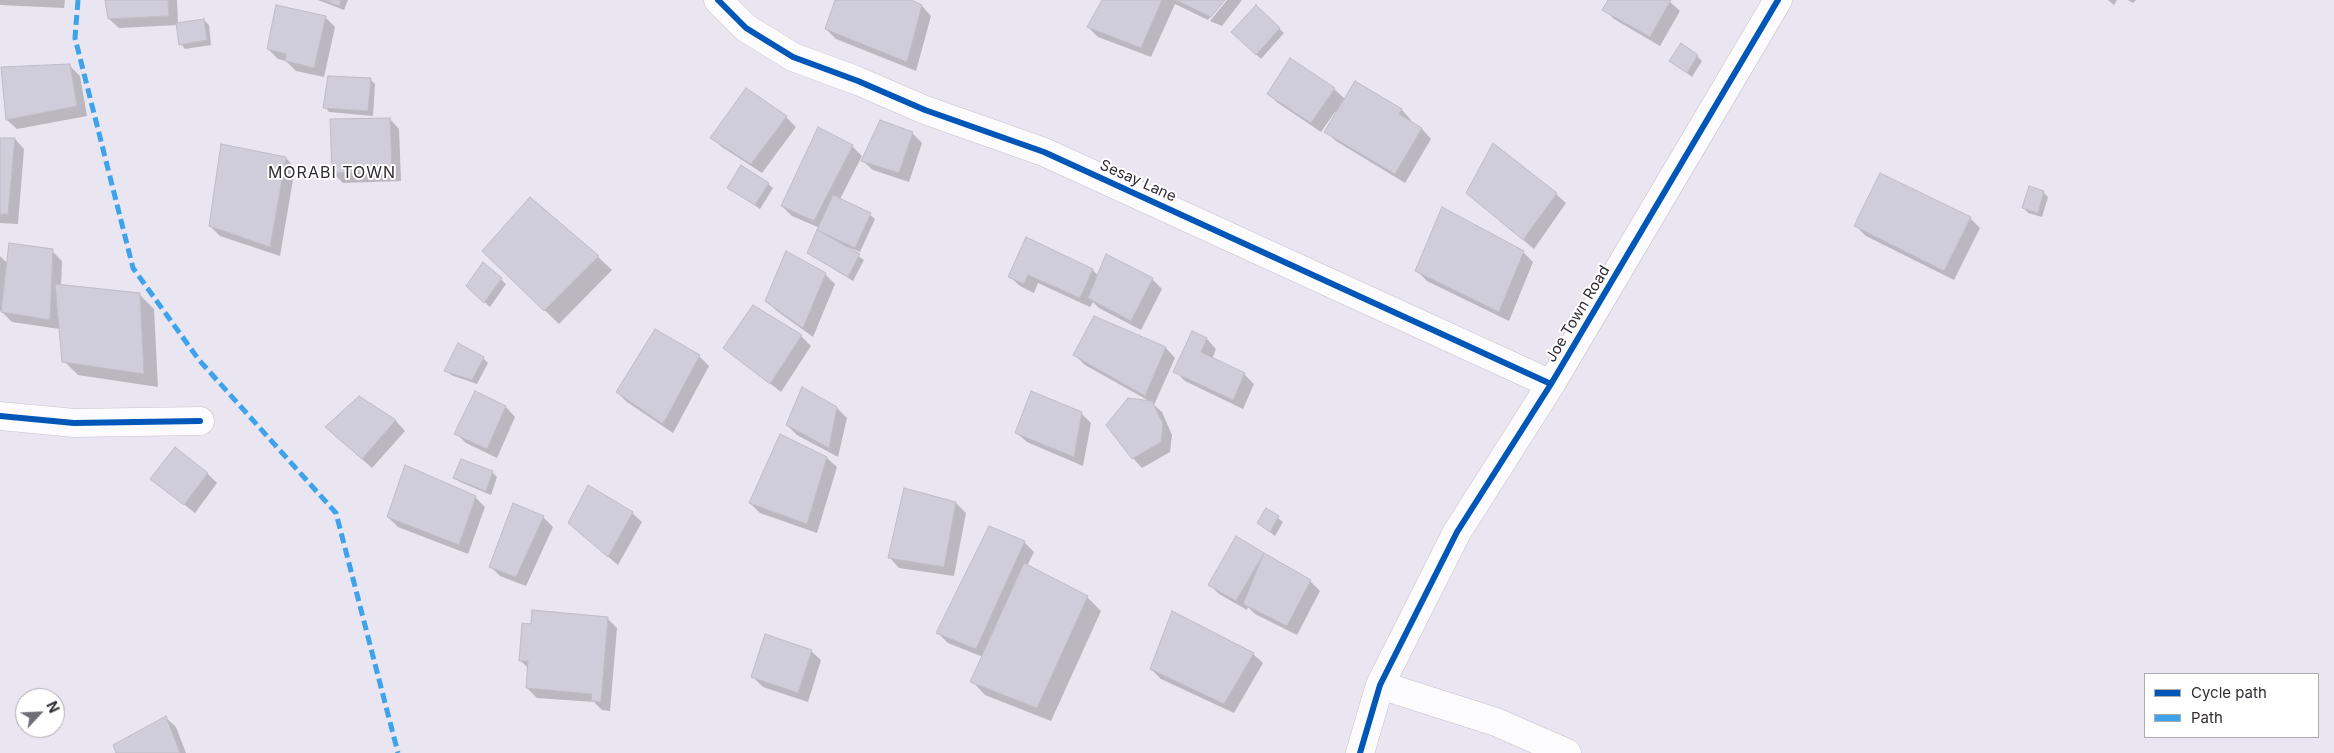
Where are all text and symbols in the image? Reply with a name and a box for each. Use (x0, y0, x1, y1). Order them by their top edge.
street label: Sesay Lane (1097, 156, 1179, 206)
district label: MORABI TOWN (267, 163, 397, 183)
street label: Joe Town Road (1542, 263, 1614, 365)
legend (2144, 673, 2319, 738)
text: Cycle path (2191, 683, 2267, 702)
north arrow (15, 688, 65, 738)
text: N (43, 698, 63, 715)
text: Path (2191, 708, 2223, 727)

